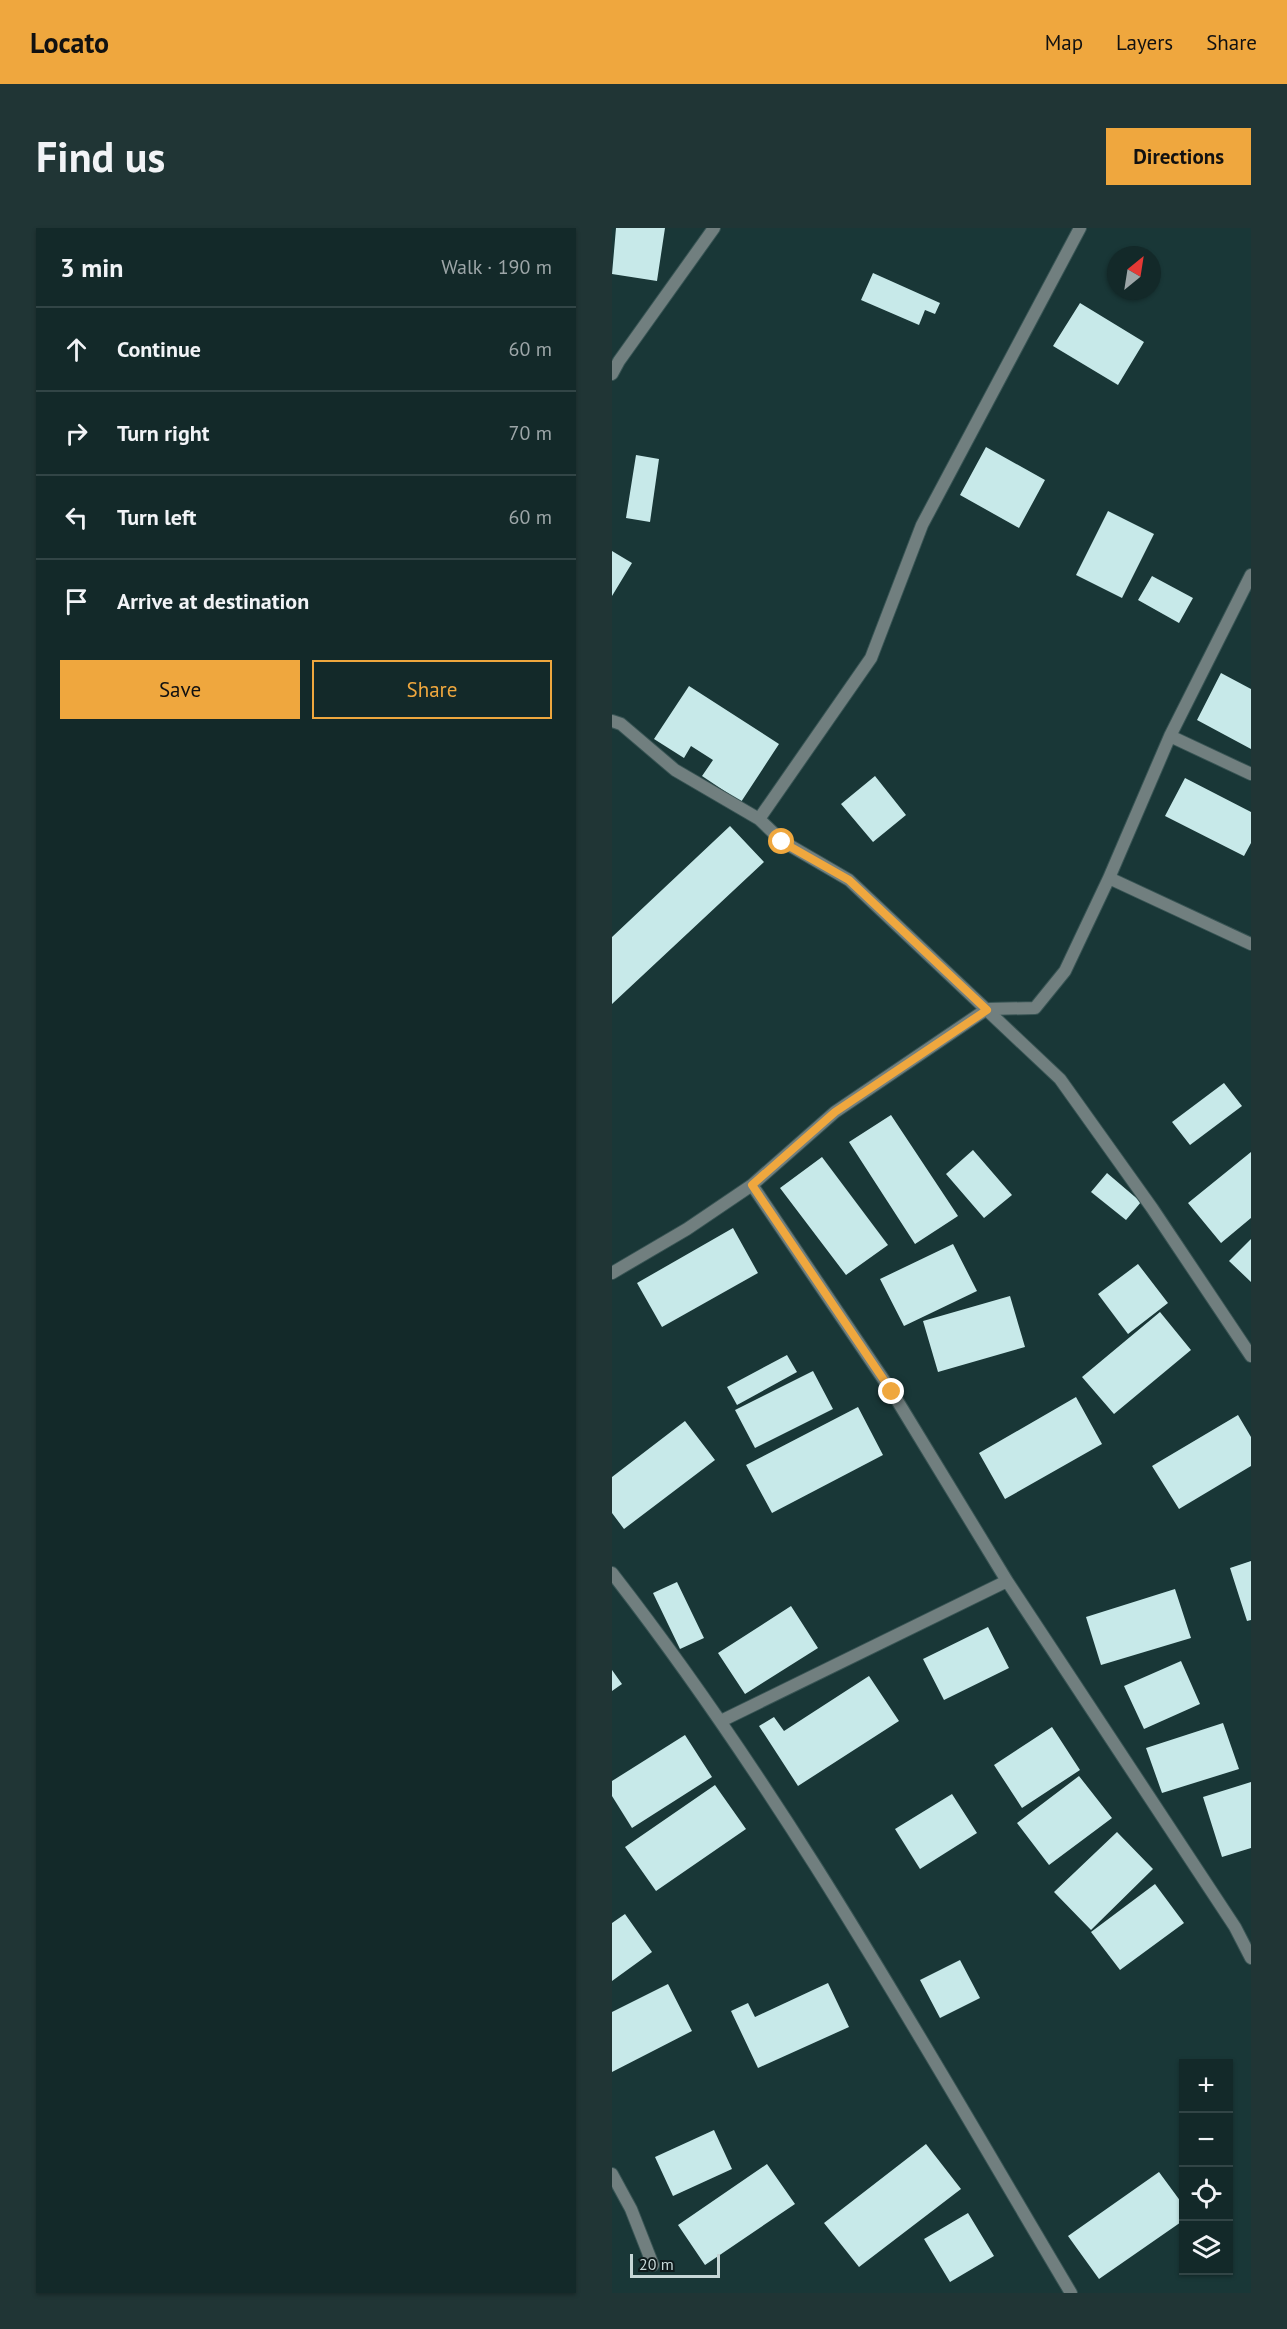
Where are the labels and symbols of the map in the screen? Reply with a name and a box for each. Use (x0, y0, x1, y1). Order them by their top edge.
north arrow (1107, 246, 1161, 300)
route start (768, 828, 794, 854)
route end (878, 1378, 904, 1404)
scale bar (630, 2251, 720, 2278)

